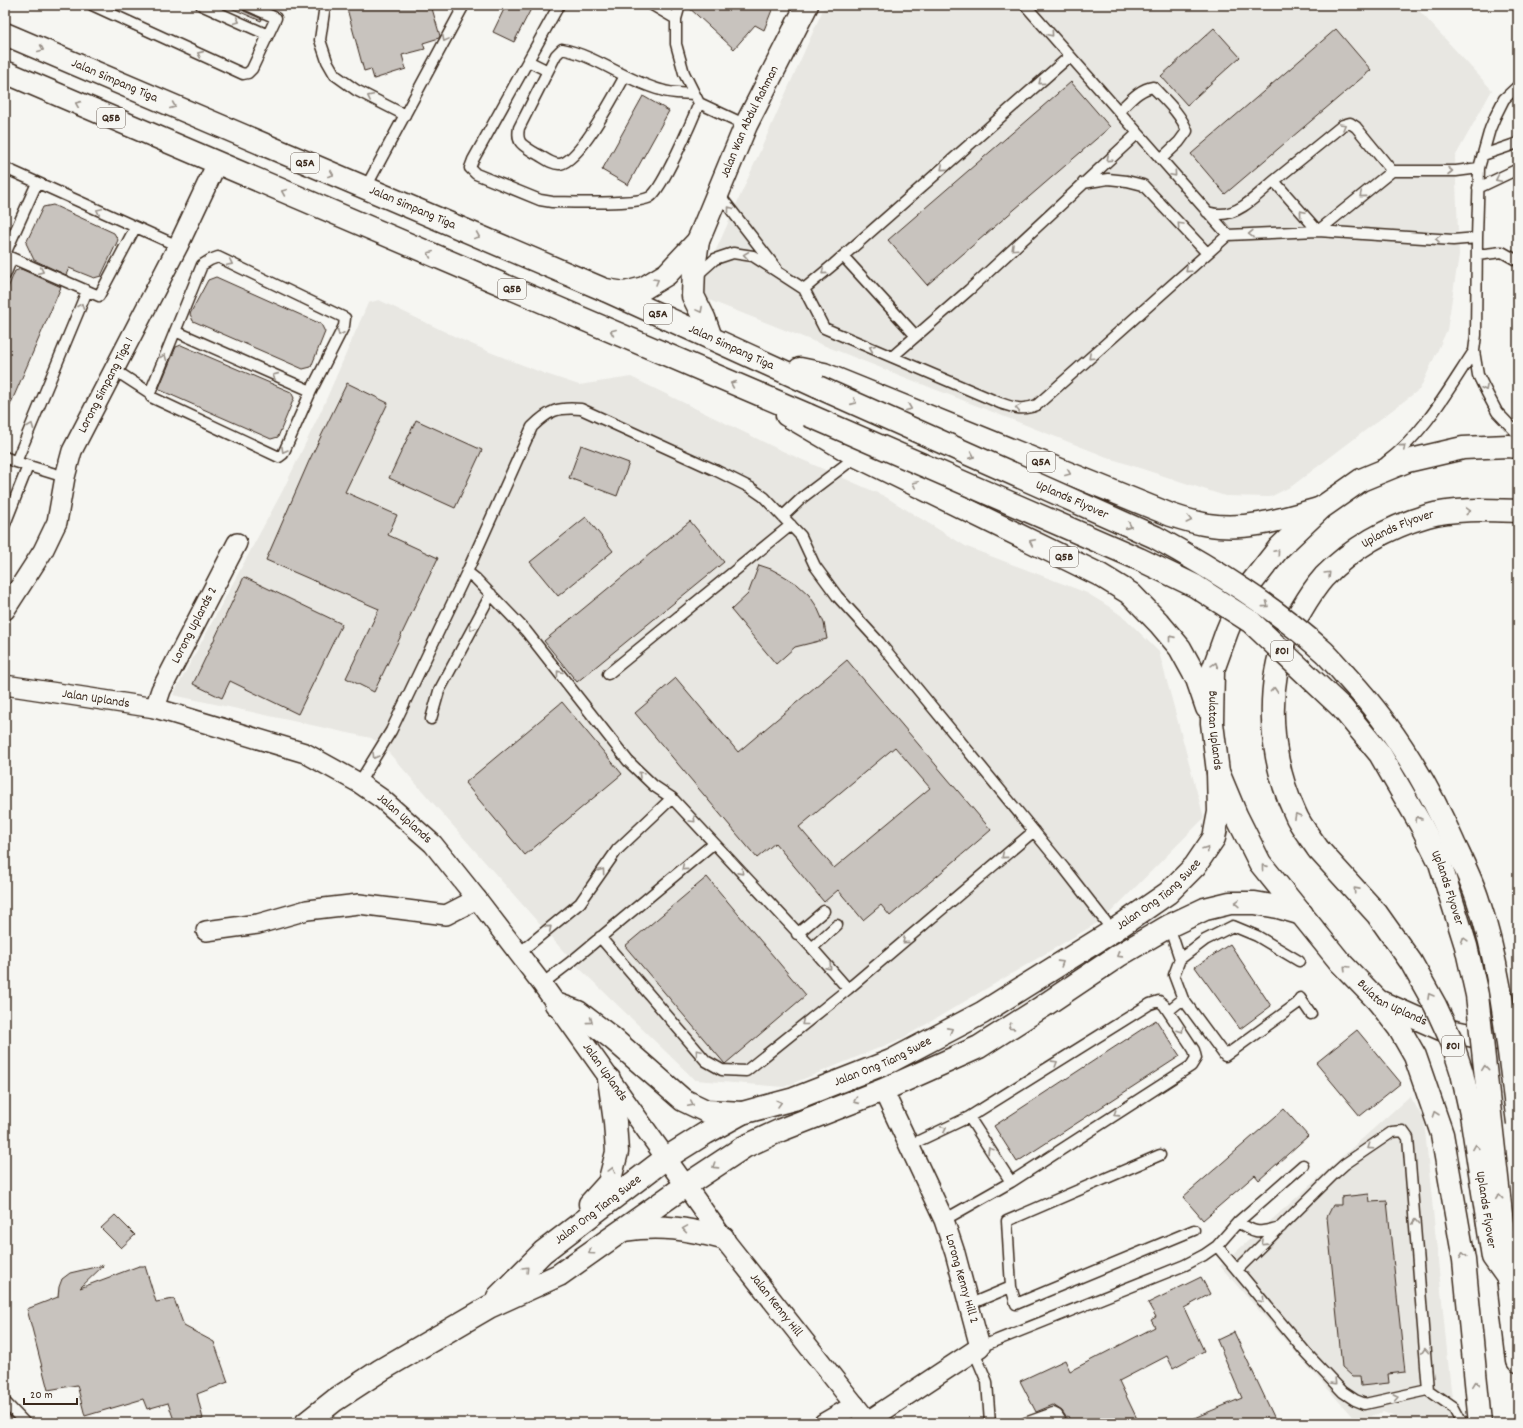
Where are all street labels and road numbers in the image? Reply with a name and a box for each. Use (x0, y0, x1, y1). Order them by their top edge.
street label: Jalan Simpang Tiga (68, 54, 161, 108)
street label: Jalan Wan Abdul Rahman (716, 63, 784, 181)
road number: Q5B (97, 108, 125, 128)
road number: Q5A (291, 153, 319, 173)
street label: Jalan Simpang Tiga (366, 181, 459, 235)
road number: Q5B (498, 279, 526, 299)
road number: Q5A (644, 304, 672, 324)
street label: Jalan Simpang Tiga (685, 320, 778, 376)
street label: Lorong Simpang Tiga 1 (73, 334, 139, 437)
road number: Q5A (1027, 452, 1055, 472)
street label: Uplands Flyover (1032, 475, 1112, 525)
street label: Uplands Flyover (1358, 505, 1436, 553)
road number: Q5B (1050, 547, 1078, 567)
street label: Lorong Uplands 2 (167, 583, 222, 667)
road number: 801 (1271, 641, 1293, 661)
street label: Jalan Uplands (61, 684, 131, 714)
street label: Bulatan Uplands (1202, 690, 1227, 771)
street label: Jalan Uplands (373, 789, 436, 848)
street label: Uplands Flyover (1426, 847, 1469, 928)
street label: Jalan Ong Tiang Swee (1113, 855, 1207, 935)
street label: Bulatan Uplands (1352, 975, 1430, 1031)
street label: Jalan Ong Tiang Swee (831, 1032, 935, 1092)
road number: 801 (1442, 1036, 1464, 1056)
street label: Jalan Uplands (577, 1039, 632, 1106)
street label: Jalan Ong Tiang Swee (551, 1170, 646, 1249)
street label: Uplands Flyover (1470, 1170, 1501, 1250)
street label: Lorong Kenny Hill 2 (939, 1232, 983, 1326)
street label: Jalan Kenny Hill (745, 1269, 807, 1341)

